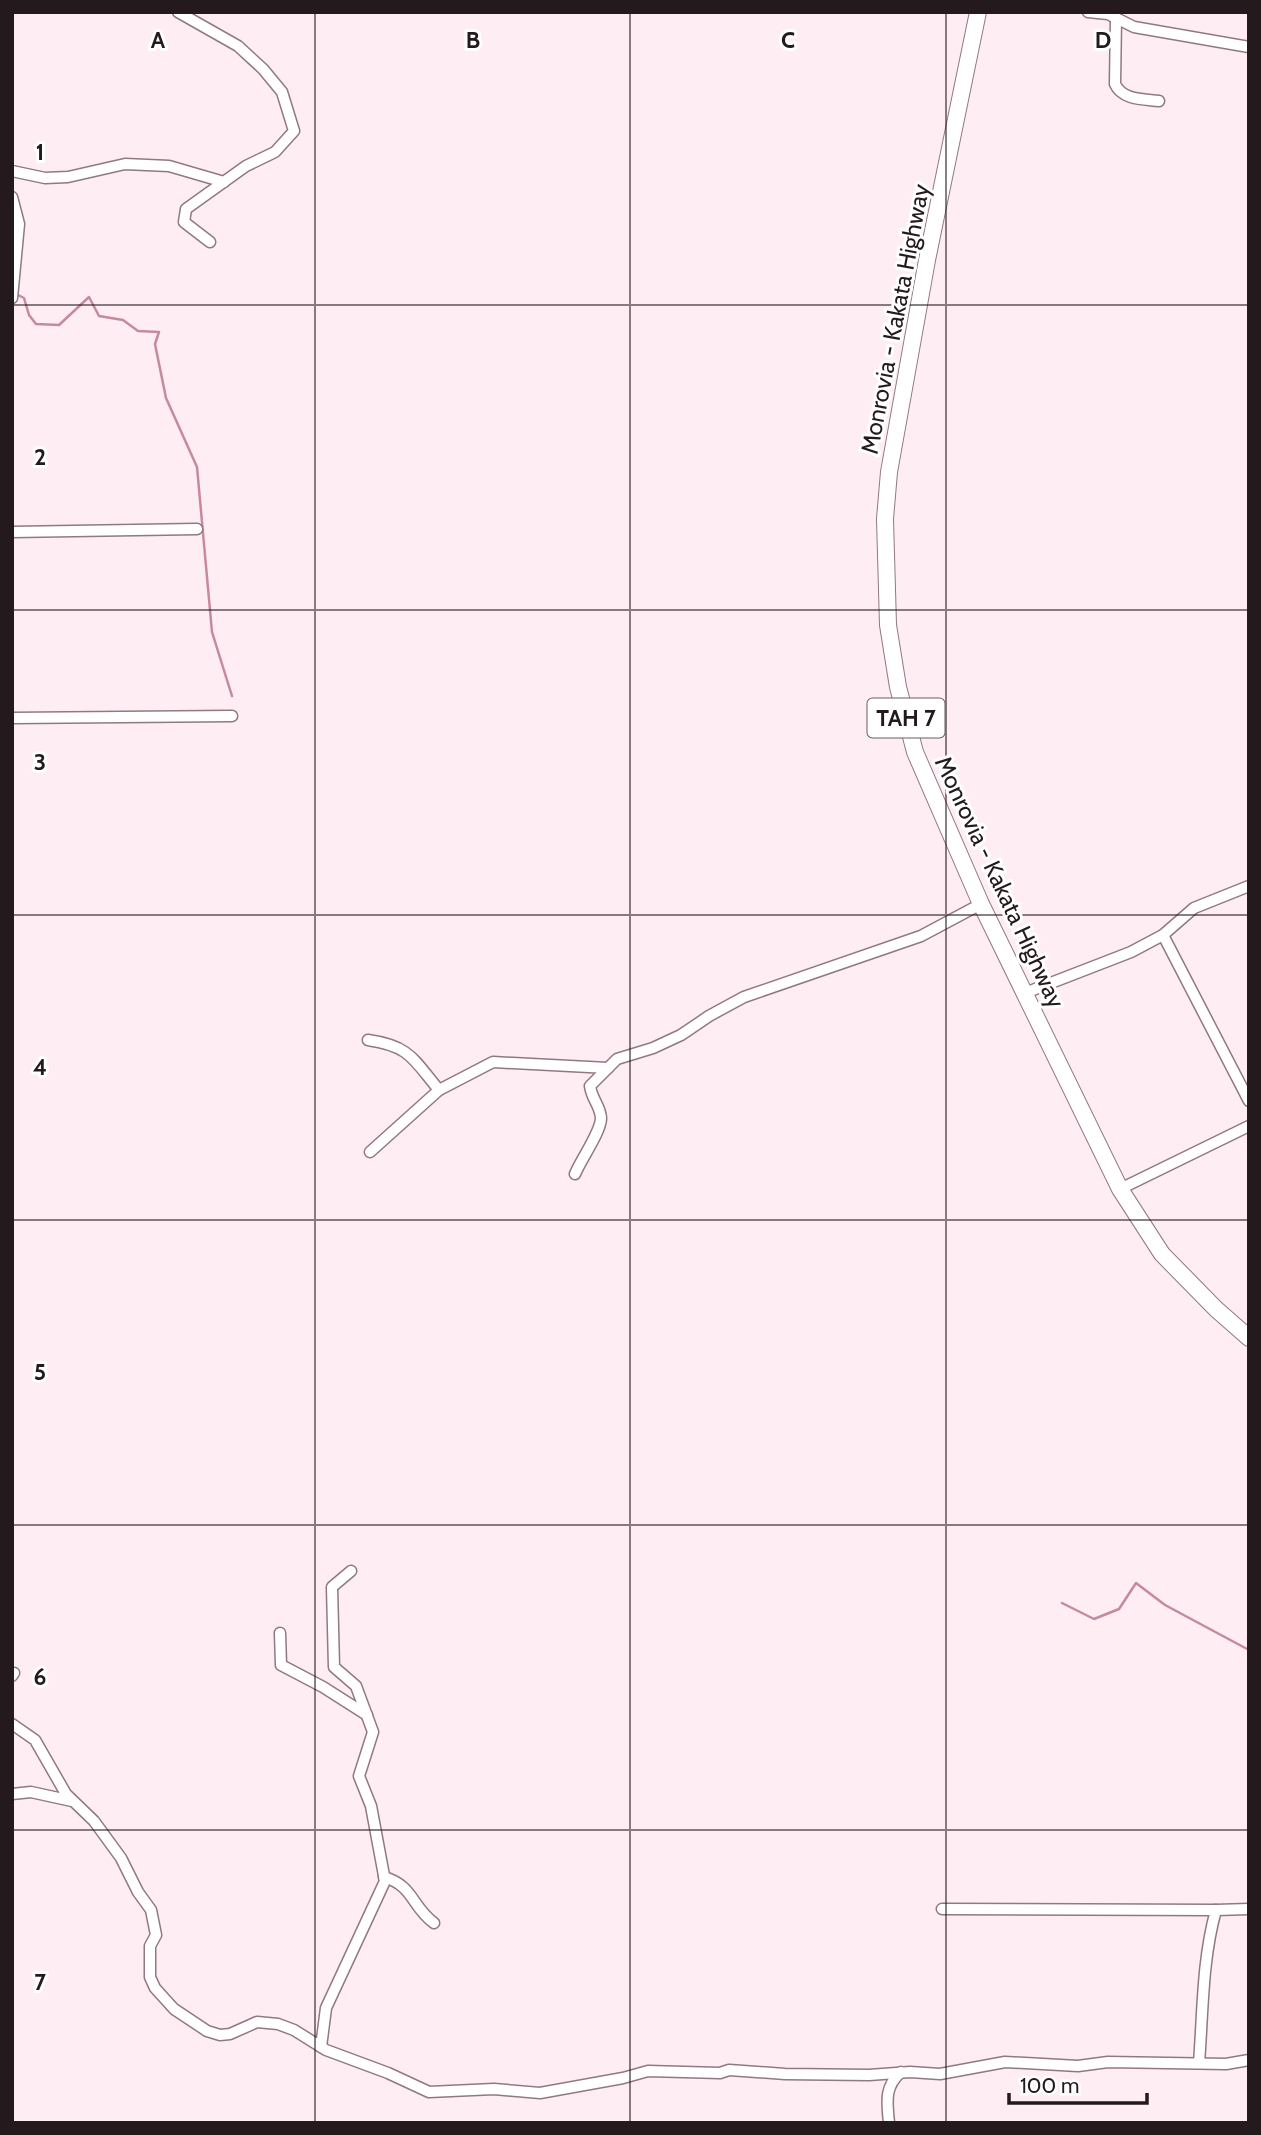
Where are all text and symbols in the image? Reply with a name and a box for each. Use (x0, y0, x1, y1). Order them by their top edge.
text: A (151, 26, 166, 54)
text: B (466, 26, 480, 54)
text: C (781, 26, 795, 54)
text: D (1095, 26, 1111, 54)
text: 1 (36, 138, 44, 166)
street label: Monrovia - Kakata Highway (855, 181, 935, 457)
text: 2 (34, 443, 46, 471)
road number: TAH 7 (867, 698, 944, 738)
text: 3 (34, 748, 46, 776)
street label: Monrovia - Kakata Highway (929, 751, 1071, 1013)
text: 4 (33, 1053, 47, 1081)
text: 5 (34, 1358, 46, 1386)
text: 6 (34, 1663, 46, 1691)
text: 7 (34, 1968, 46, 1996)
scale bar (1009, 2062, 1147, 2106)
text: 100 m (1020, 2073, 1079, 2098)

